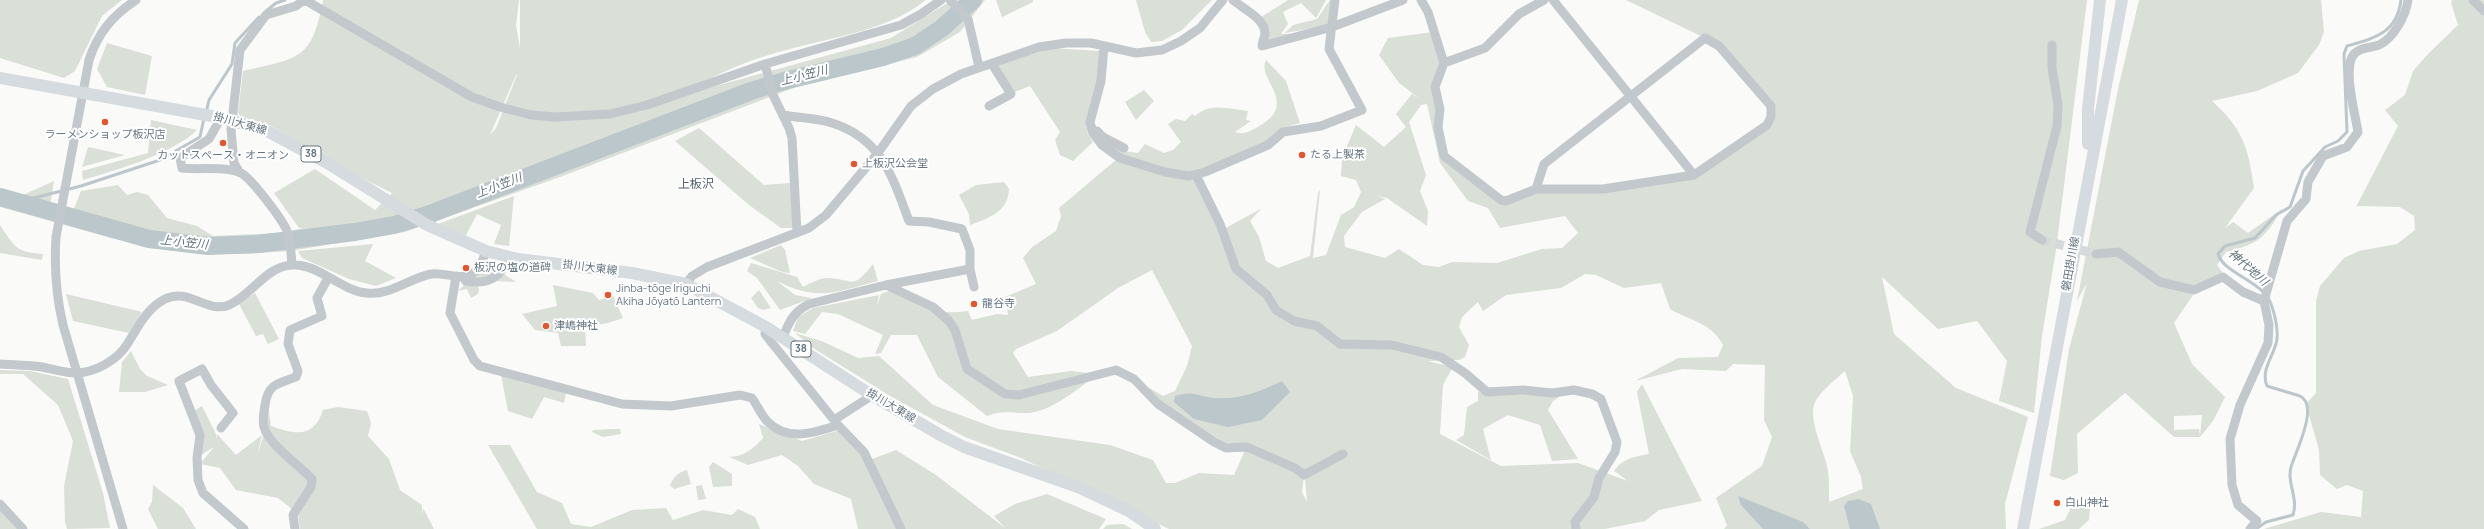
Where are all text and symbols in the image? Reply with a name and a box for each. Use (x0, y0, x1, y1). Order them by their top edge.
water label: 上小笠川 (779, 63, 829, 89)
street label: 掛川大東線 (212, 110, 268, 138)
marker: ラーメンショップ板沢店 (100, 117, 110, 127)
place label: ラーメンショップ板沢店 (45, 128, 165, 142)
marker: カットスペース・オニオン (218, 138, 228, 148)
road number: 38 (301, 146, 321, 162)
place label: たる上製茶 (1310, 148, 1365, 162)
place label: カットスペース・オニオン (157, 149, 289, 163)
marker: たる上製茶 (1297, 150, 1307, 160)
place label: 上板沢公会堂 (862, 157, 928, 171)
marker: 上板沢公会堂 (849, 159, 859, 169)
water label: 上小笠川 (474, 171, 524, 201)
district label: 上板沢 (678, 178, 714, 192)
water label: 上小笠川 (159, 233, 209, 253)
street label: 磐田掛川線 (2060, 236, 2082, 292)
water label: 神代地川 (2225, 247, 2271, 289)
street label: 掛川大東線 (562, 258, 618, 278)
place label: 板沢の塩の道碑 (474, 261, 551, 275)
marker: 板沢の塩の道碑 (461, 263, 471, 273)
place label: Jinba-tōge Iriguchi Akiha Jōyatō Lantern (616, 282, 721, 308)
marker: Jinba-tōge Iriguchi Akiha Jōyatō Lantern (603, 290, 613, 300)
place label: 龍谷寺 (982, 297, 1015, 311)
marker: 龍谷寺 (969, 299, 979, 309)
place label: 津嶋神社 (554, 319, 598, 333)
marker: 津嶋神社 (541, 321, 551, 331)
road number: 38 (791, 341, 811, 357)
street label: 掛川大東線 (864, 386, 918, 426)
place label: 白山神社 (2065, 496, 2109, 510)
marker: 白山神社 (2052, 498, 2062, 508)

